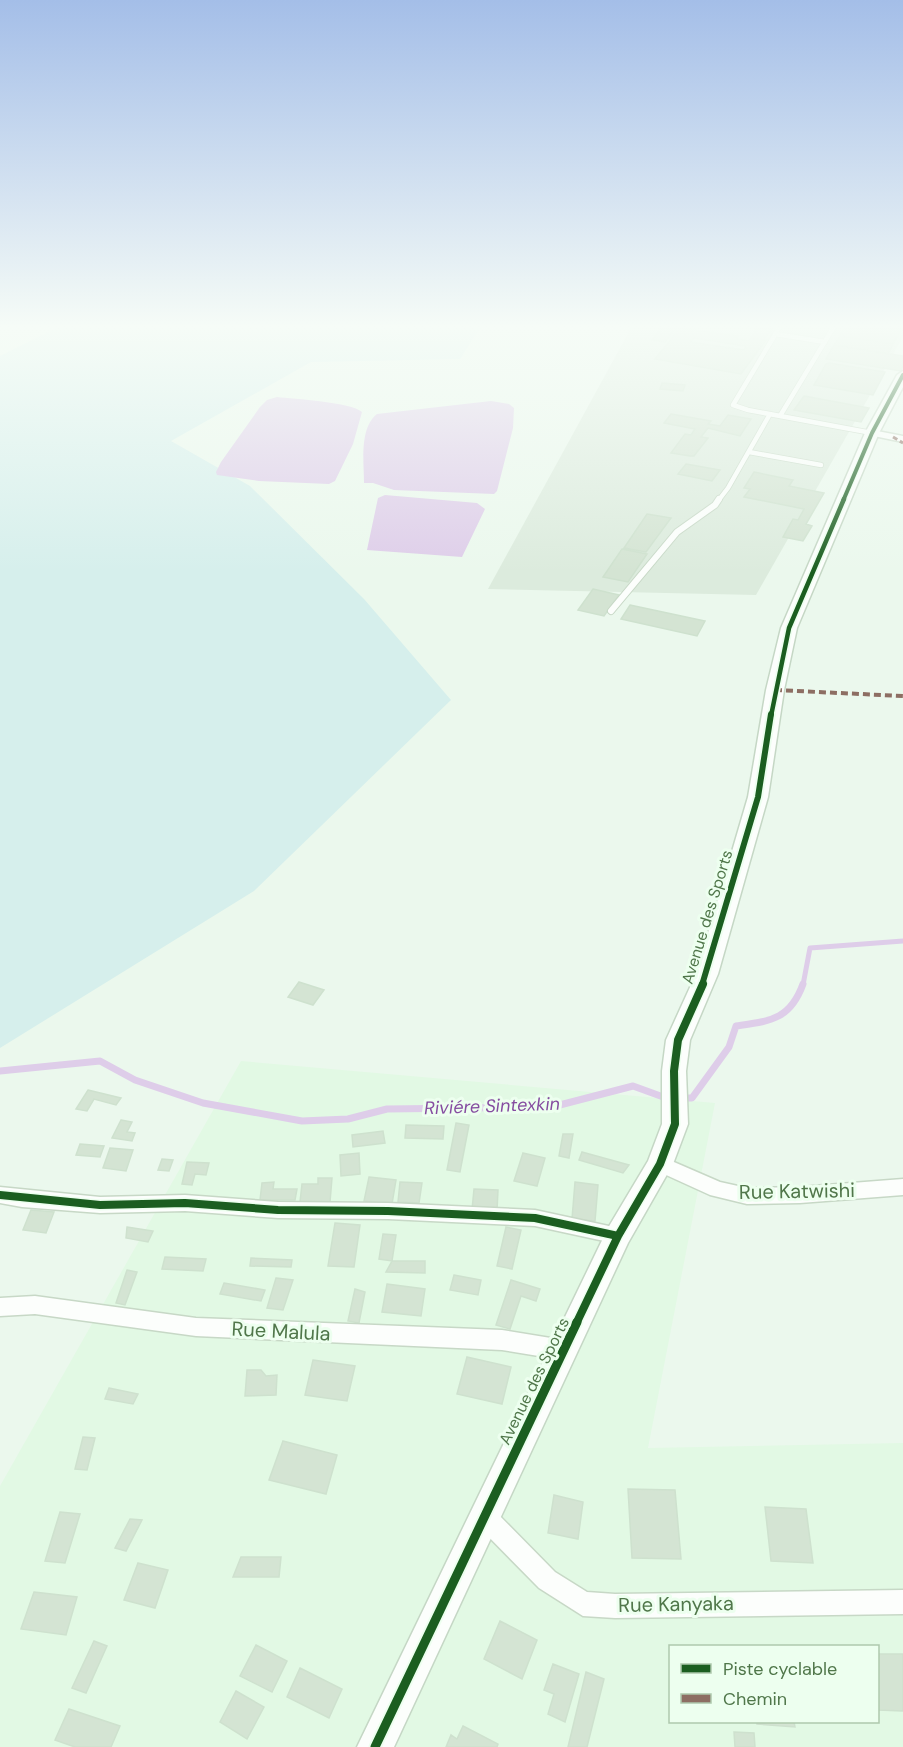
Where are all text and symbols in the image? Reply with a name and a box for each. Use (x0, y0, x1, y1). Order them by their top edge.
street label: Avenue des Sports (677, 847, 737, 987)
water label: Riviére Sintexkin (424, 1092, 560, 1120)
street label: Rue Katwishi (739, 1177, 855, 1205)
street label: Avenue des Sports (494, 1314, 574, 1448)
street label: Rue Malula (231, 1315, 331, 1347)
street label: Rue Kanyaka (618, 1590, 734, 1618)
legend (669, 1645, 879, 1723)
text: Piste cyclable (723, 1657, 837, 1681)
text: Chemin (723, 1687, 787, 1711)

